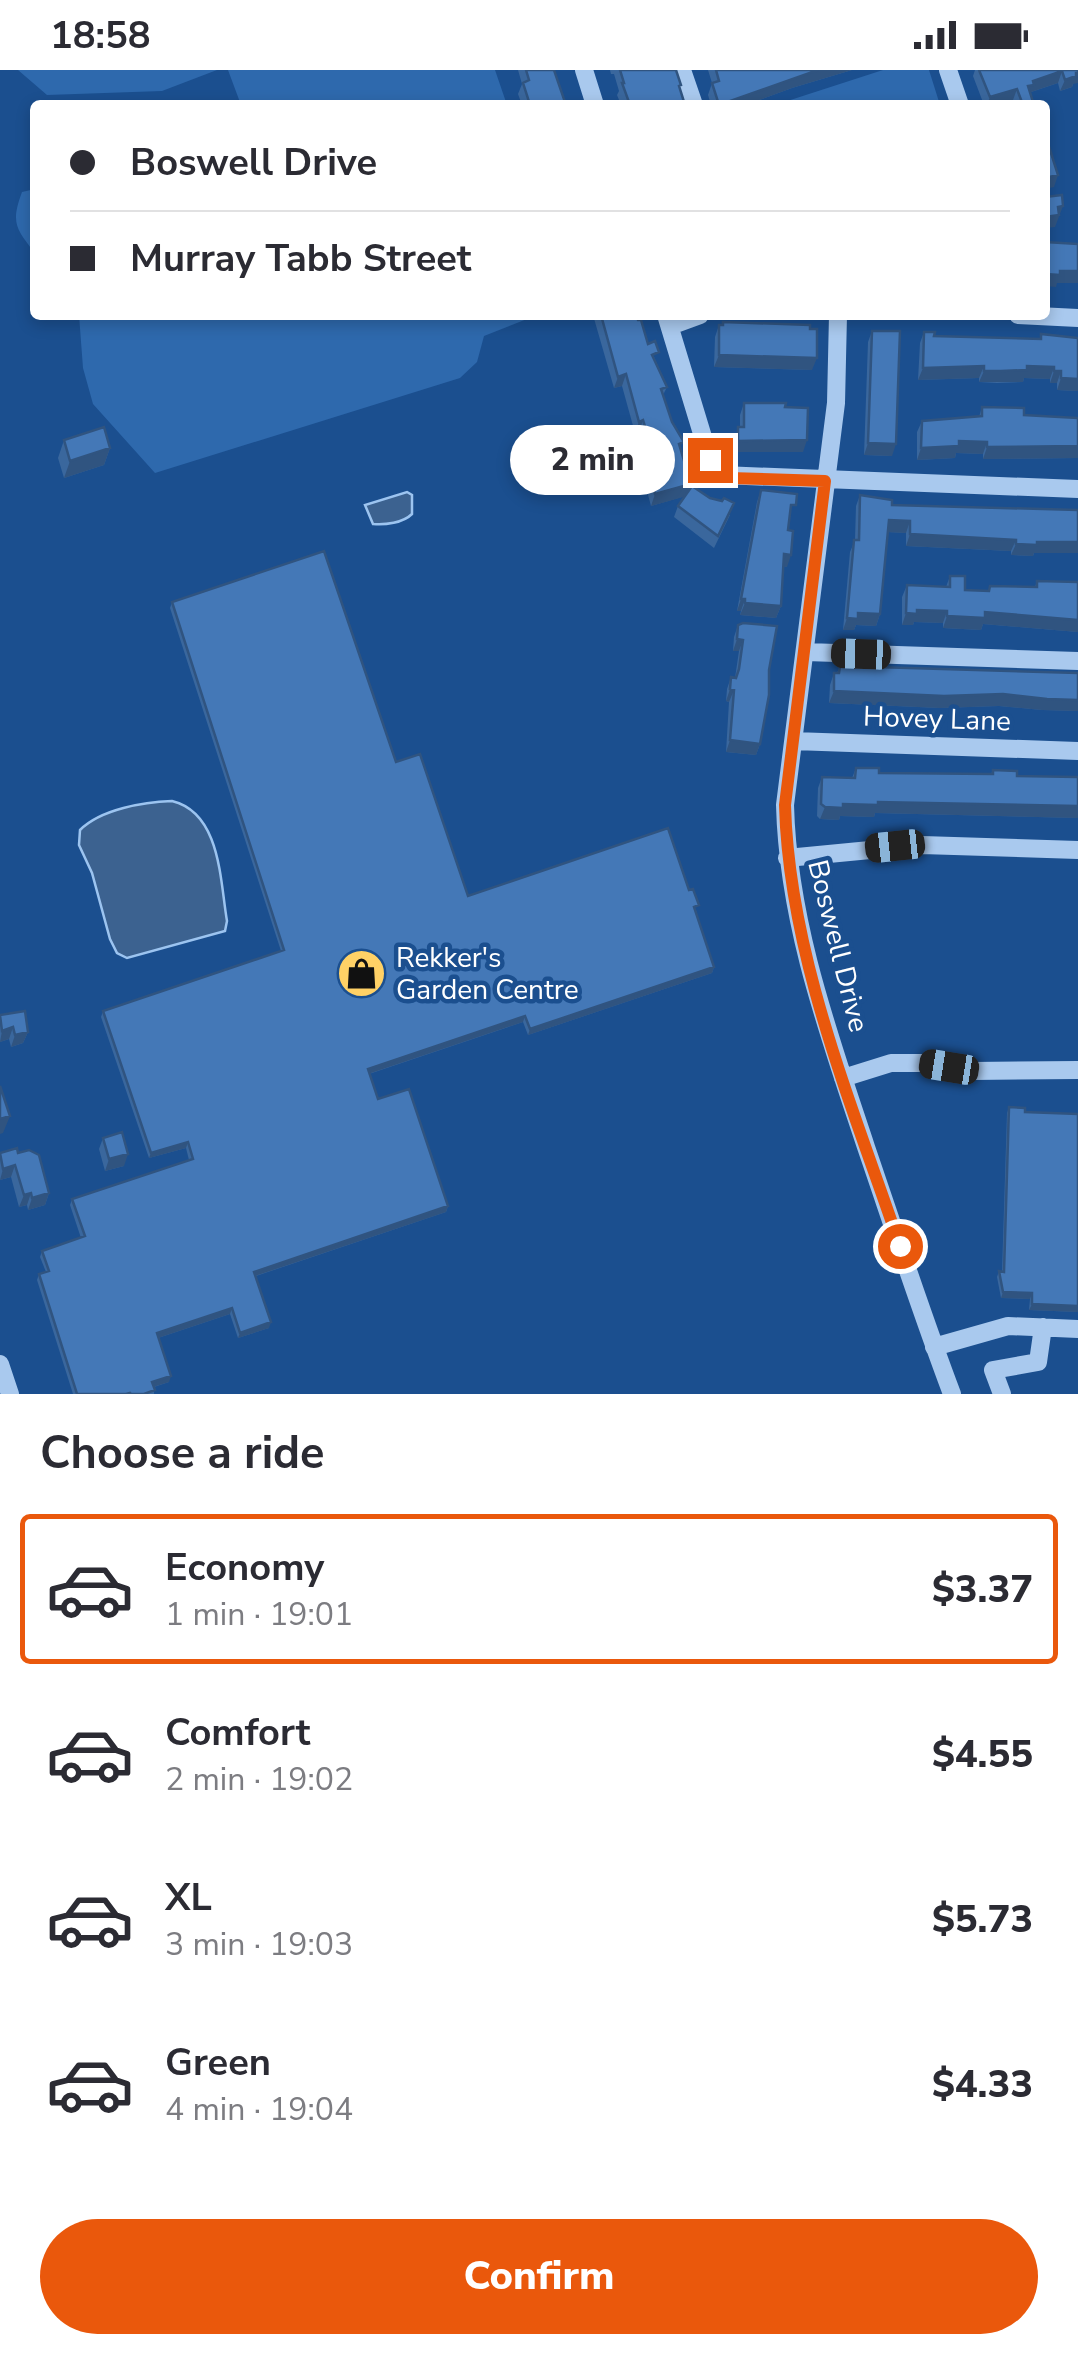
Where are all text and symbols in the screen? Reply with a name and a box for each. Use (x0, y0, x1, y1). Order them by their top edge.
text: 18:58 (50, 10, 151, 61)
text: Boswell Drive (130, 137, 377, 188)
text: Murray Tabb Street (130, 233, 471, 284)
callout: 2 min (510, 425, 675, 495)
text: 2 min (550, 438, 635, 481)
route end (688, 438, 733, 483)
car (830, 638, 892, 670)
street label: Hovey Lane (862, 697, 1012, 741)
car (864, 828, 926, 864)
street label: Boswell Drive (798, 856, 878, 1036)
place label: Rekker's Garden Centre (396, 939, 579, 1009)
shop icon: Rekker's Garden Centre (335, 948, 387, 1000)
car (917, 1047, 981, 1087)
route start (878, 1224, 923, 1269)
text: Choose a ride (40, 1423, 325, 1484)
text: Economy (165, 1542, 324, 1593)
icon: car (45, 1544, 135, 1634)
text: $3.37 (932, 1564, 1033, 1615)
text: 1 min · 19:01 (165, 1593, 353, 1636)
text: Comfort (165, 1707, 310, 1758)
icon: car (45, 1709, 135, 1799)
text: $4.55 (932, 1729, 1033, 1780)
text: 2 min · 19:02 (165, 1758, 353, 1801)
text: XL (165, 1872, 212, 1923)
icon: car (45, 1874, 135, 1964)
text: $5.73 (932, 1894, 1033, 1945)
text: 3 min · 19:03 (165, 1923, 353, 1966)
text: Green (165, 2037, 271, 2088)
icon: car (45, 2039, 135, 2129)
text: $4.33 (932, 2059, 1033, 2110)
text: 4 min · 19:04 (165, 2088, 353, 2131)
button: Confirm (40, 2219, 1038, 2334)

